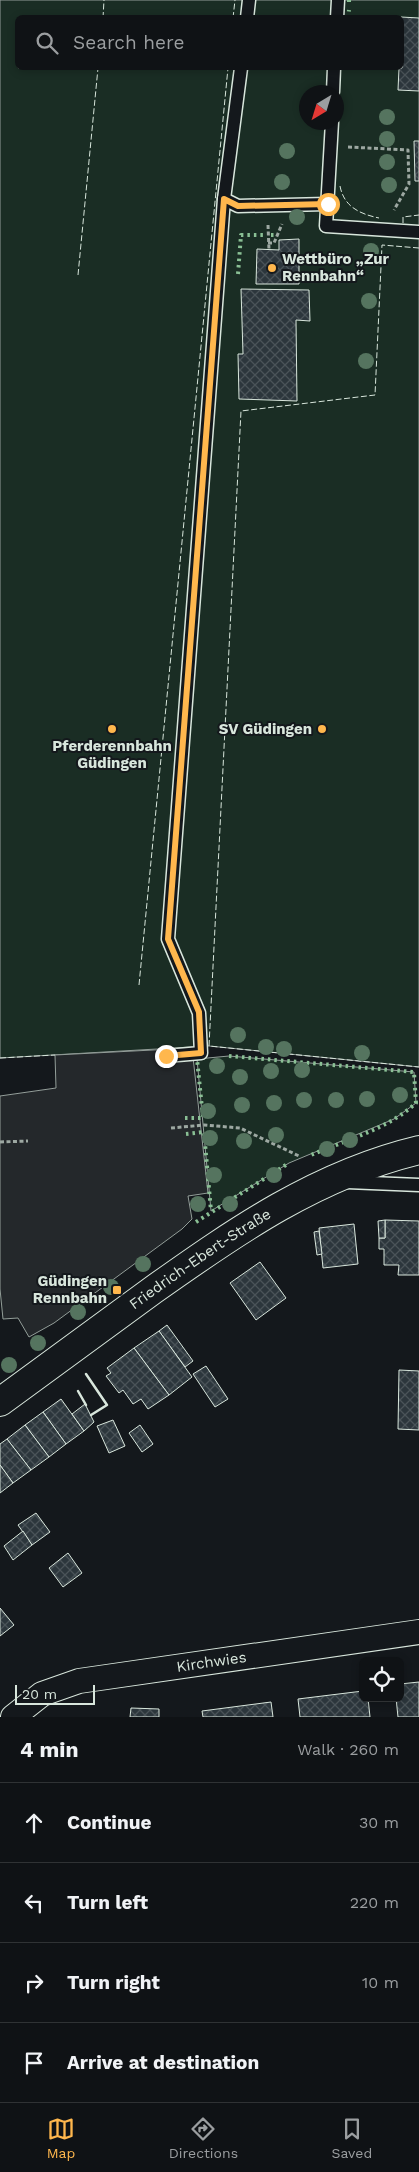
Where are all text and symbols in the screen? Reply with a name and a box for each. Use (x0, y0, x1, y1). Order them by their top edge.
search box (15, 15, 404, 70)
icon: search (33, 29, 61, 57)
text: Search here (73, 31, 184, 54)
north arrow (299, 85, 344, 130)
route start (317, 193, 340, 216)
place label: Wettbüro „Zur Rennbahn“ (282, 250, 390, 285)
marker: Wettbüro „Zur Rennbahn“ (266, 262, 278, 274)
place label: SV Güdingen (219, 720, 312, 738)
marker: Pferderennbahn Güdingen (106, 723, 118, 735)
marker: SV Güdingen (316, 723, 328, 735)
place label: Pferderennbahn Güdingen (52, 737, 172, 772)
route end (155, 1045, 178, 1068)
street label: Friedrich-Ebert-Straße (126, 1205, 274, 1313)
place label: Güdingen Rennbahn (33, 1272, 107, 1307)
marker: Güdingen Rennbahn (111, 1284, 123, 1296)
street label: Kirchwies (175, 1648, 248, 1676)
map controls (359, 1657, 404, 1702)
button: locate (359, 1657, 404, 1702)
scale bar (15, 1682, 95, 1705)
text: 20 m (22, 1686, 57, 1702)
text: 4 min (20, 1737, 78, 1762)
text: Walk · 260 m (297, 1740, 399, 1759)
icon: ahead (20, 1809, 48, 1837)
text: Continue (67, 1811, 151, 1834)
text: 30 m (359, 1813, 399, 1832)
icon: left (20, 1889, 48, 1917)
text: Turn left (67, 1891, 148, 1914)
text: 220 m (350, 1893, 399, 1912)
icon: right (20, 1969, 48, 1997)
text: Turn right (67, 1971, 160, 1994)
text: 10 m (362, 1973, 399, 1992)
icon: arrive (20, 2049, 48, 2077)
text: Arrive at destination (67, 2051, 259, 2074)
tab: Map (47, 2115, 75, 2161)
tab: Directions (169, 2115, 238, 2161)
tab: Saved (332, 2115, 372, 2161)

